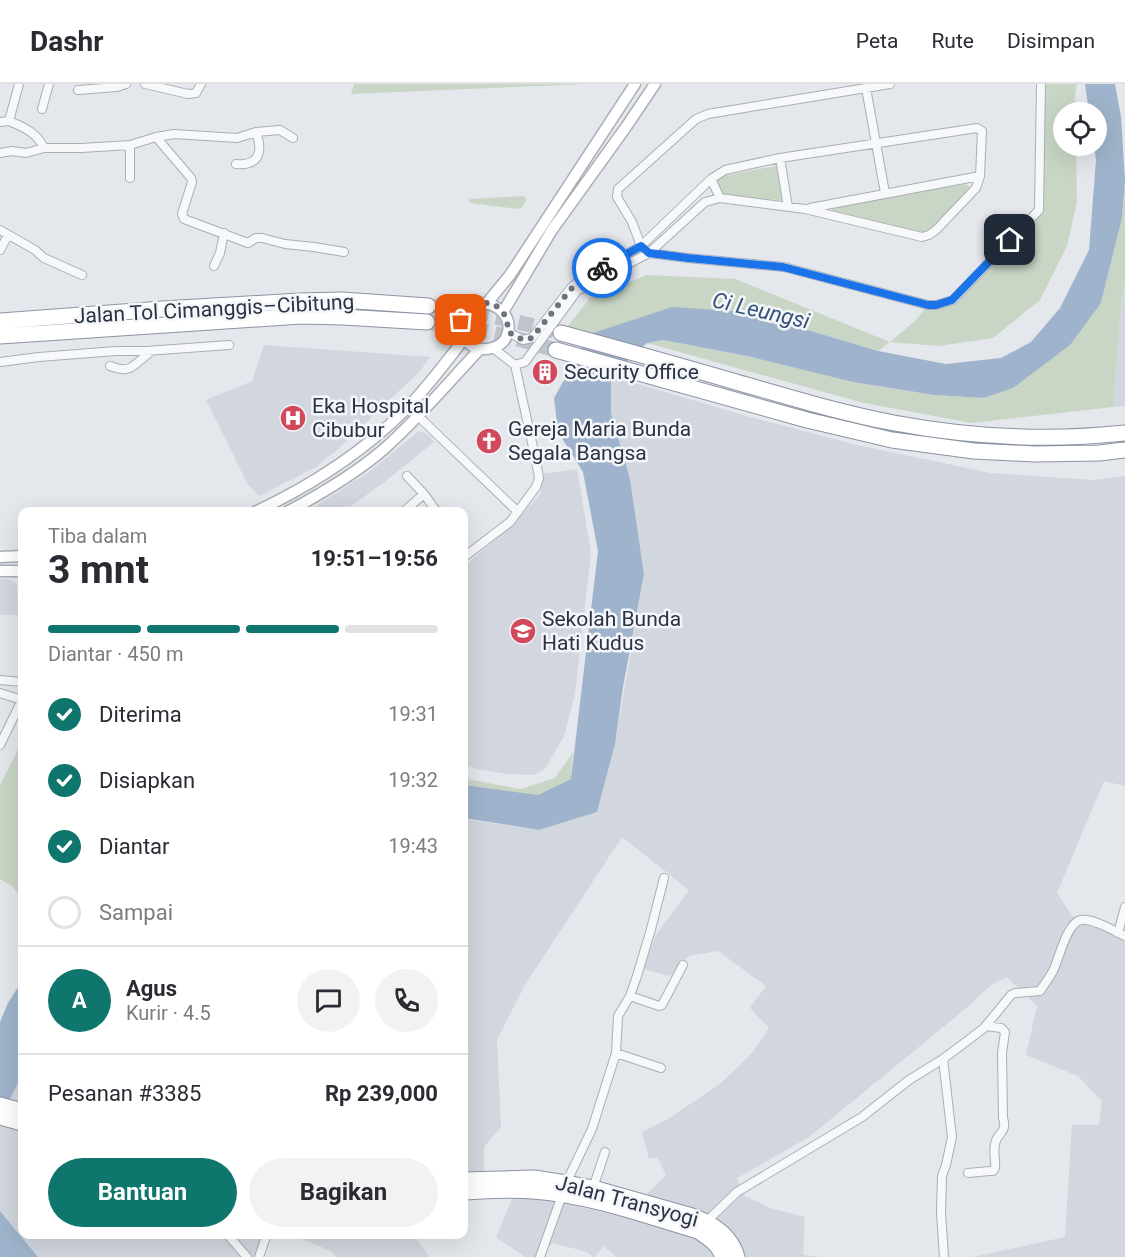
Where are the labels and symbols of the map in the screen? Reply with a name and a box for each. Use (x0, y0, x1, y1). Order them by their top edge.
pin (984, 214, 1035, 265)
courier (572, 238, 632, 298)
water label: Ci Leungsi (710, 287, 813, 334)
street label: Jalan Tol Cimanggis–Cibitung (73, 290, 355, 328)
pin (435, 294, 486, 345)
building icon: Security Office (530, 357, 560, 387)
place label: Security Office (564, 360, 699, 384)
place label: Eka Hospital Cibubur (312, 394, 429, 442)
hospital icon: Eka Hospital Cibubur (278, 403, 308, 433)
place label: Gereja Maria Bunda Segala Bangsa (508, 417, 691, 465)
church icon: Gereja Maria Bunda Segala Bangsa (474, 426, 504, 456)
place label: Sekolah Bunda Hati Kudus (542, 607, 681, 655)
school or university icon: Sekolah Bunda Hati Kudus (508, 616, 538, 646)
street label: Jalan Transyogi (553, 1170, 701, 1232)

